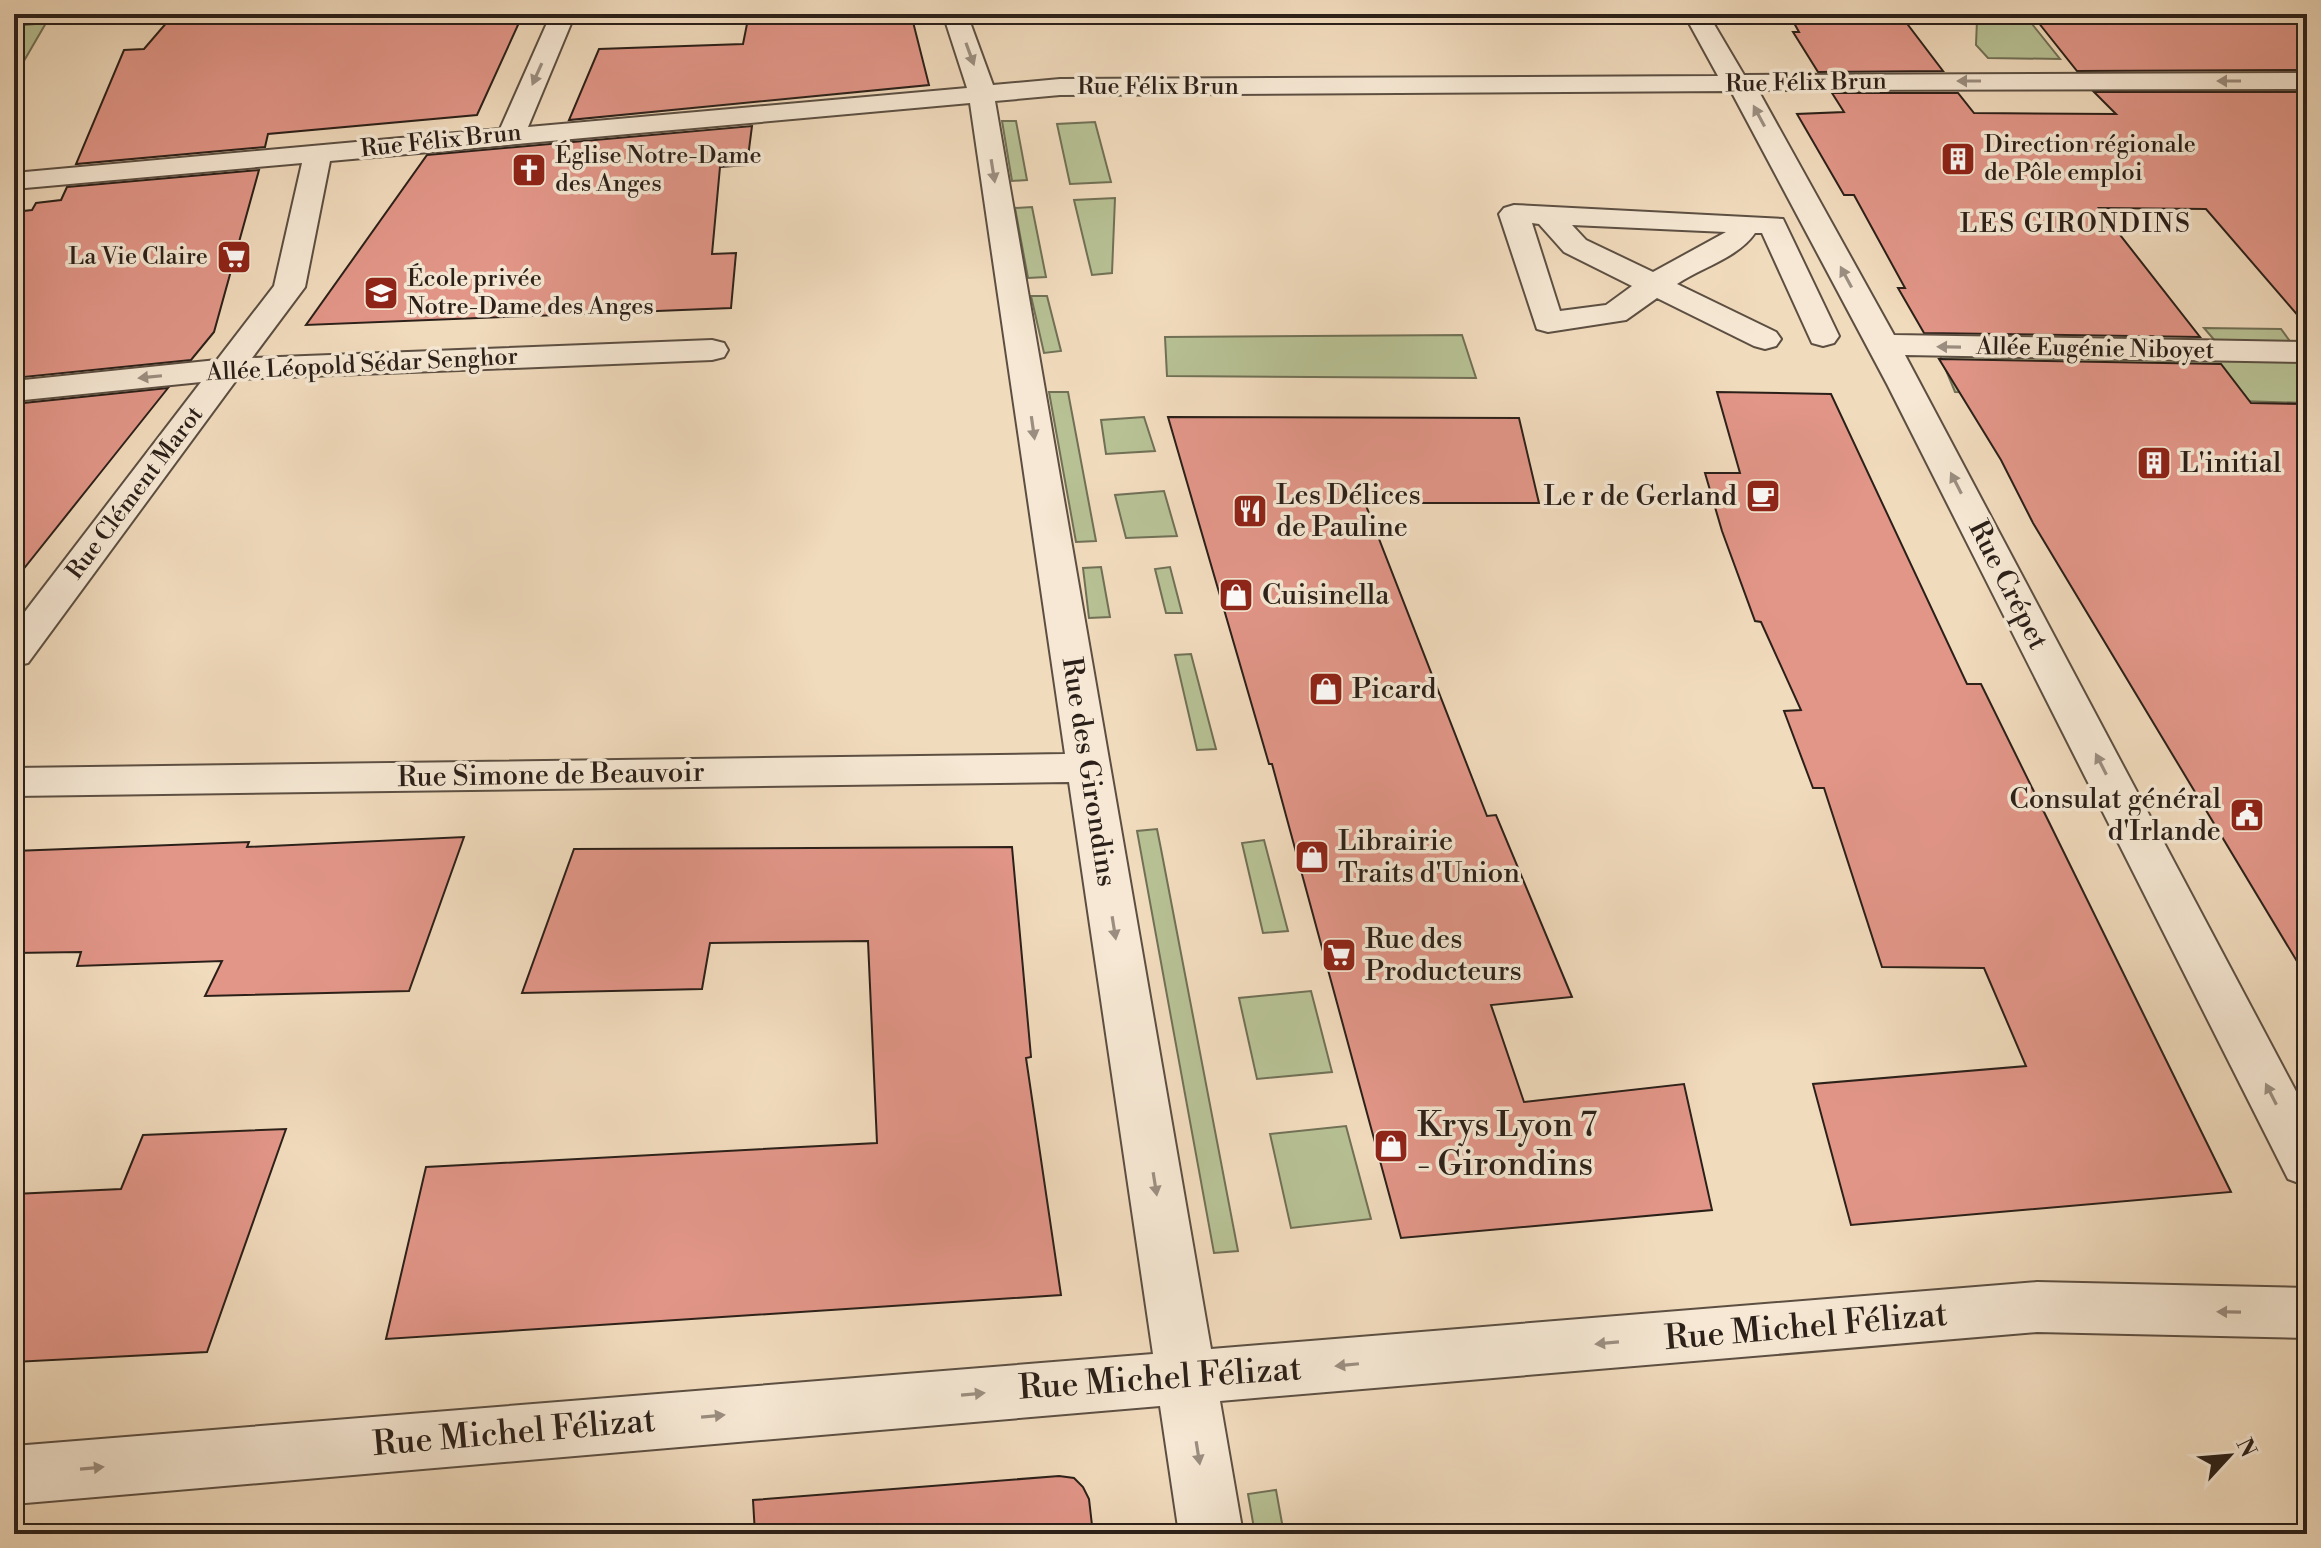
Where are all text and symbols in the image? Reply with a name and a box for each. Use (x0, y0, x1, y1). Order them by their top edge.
one-way arrow (964, 42, 976, 66)
one-way arrow (530, 62, 543, 86)
street label: Rue Félix Brun (1725, 67, 1887, 99)
street label: Rue Félix Brun (1077, 72, 1239, 102)
one-way arrow (1956, 75, 1981, 87)
one-way arrow (2216, 75, 2241, 87)
one-way arrow (1753, 105, 1767, 127)
street label: Rue Félix Brun (359, 118, 523, 164)
place label: Direction régionale de Pôle emploi (1984, 130, 2196, 188)
place label: Église Notre-Dame des Anges (555, 140, 762, 199)
building icon: Direction régionale de Pôle emploi (1939, 140, 1977, 178)
church icon: Église Notre-Dame des Anges (510, 151, 548, 189)
one-way arrow (987, 159, 1000, 184)
district label: LES GIRONDINS (1960, 208, 2192, 240)
supermarket icon: La Vie Claire (215, 238, 253, 276)
place label: La Vie Claire (68, 242, 208, 272)
place label: École privée Notre-Dame des Anges (407, 263, 654, 322)
one-way arrow (1840, 265, 1853, 288)
school or university icon: École privée Notre-Dame des Anges (362, 274, 400, 312)
street label: Allée Eugénie Niboyet (1975, 332, 2215, 366)
one-way arrow (1936, 340, 1961, 353)
street label: Allée Léopold Sédar Senghor (204, 342, 519, 388)
one-way arrow (138, 371, 163, 384)
street label: Rue Clément Marot (60, 400, 210, 586)
one-way arrow (1027, 416, 1040, 441)
building icon: L'initial (2135, 444, 2173, 482)
place label: L'initial (2180, 446, 2281, 481)
one-way arrow (1949, 472, 1962, 495)
cafe icon: Le r de Gerland (1744, 477, 1782, 515)
place label: Les Délices de Pauline (1276, 478, 1421, 545)
place label: Le r de Gerland (1543, 479, 1737, 514)
restaurant icon: Les Délices de Pauline (1231, 492, 1269, 530)
street label: Rue Crépet (1960, 514, 2056, 656)
shop icon: Cuisinella (1217, 576, 1255, 614)
place label: Cuisinella (1262, 578, 1390, 613)
street label: Rue des Girondins (1054, 655, 1124, 889)
shop icon: Picard (1307, 670, 1345, 708)
place label: Picard (1352, 672, 1437, 707)
one-way arrow (2094, 753, 2108, 775)
street label: Rue Simone de Beauvoir (397, 755, 705, 795)
place label: Consulat général d'Irlande (2009, 782, 2221, 849)
public building icon: Consulat général d'Irlande (2228, 796, 2266, 834)
place label: Librairie Traits d'Union (1338, 824, 1520, 891)
shop icon: Librairie Traits d'Union (1293, 838, 1331, 876)
one-way arrow (1108, 915, 1121, 940)
place label: Rue des Producteurs (1365, 922, 1522, 989)
supermarket icon: Rue des Producteurs (1320, 936, 1358, 974)
one-way arrow (2265, 1083, 2278, 1106)
place label: Krys Lyon 7 - Girondins (1417, 1105, 1597, 1186)
shop icon: Krys Lyon 7 - Girondins (1372, 1127, 1410, 1165)
one-way arrow (1150, 1172, 1162, 1197)
street label: Rue Michel Félizat (1663, 1294, 1949, 1360)
one-way arrow (2216, 1305, 2241, 1318)
one-way arrow (1594, 1337, 1619, 1350)
street label: Rue Michel Félizat (1017, 1348, 1303, 1410)
one-way arrow (1335, 1359, 1360, 1372)
one-way arrow (961, 1387, 986, 1400)
street label: Rue Michel Félizat (371, 1400, 657, 1466)
one-way arrow (701, 1409, 726, 1422)
north arrow (2189, 1416, 2269, 1496)
text: N (2230, 1434, 2262, 1462)
one-way arrow (1192, 1441, 1205, 1466)
one-way arrow (80, 1462, 105, 1475)

